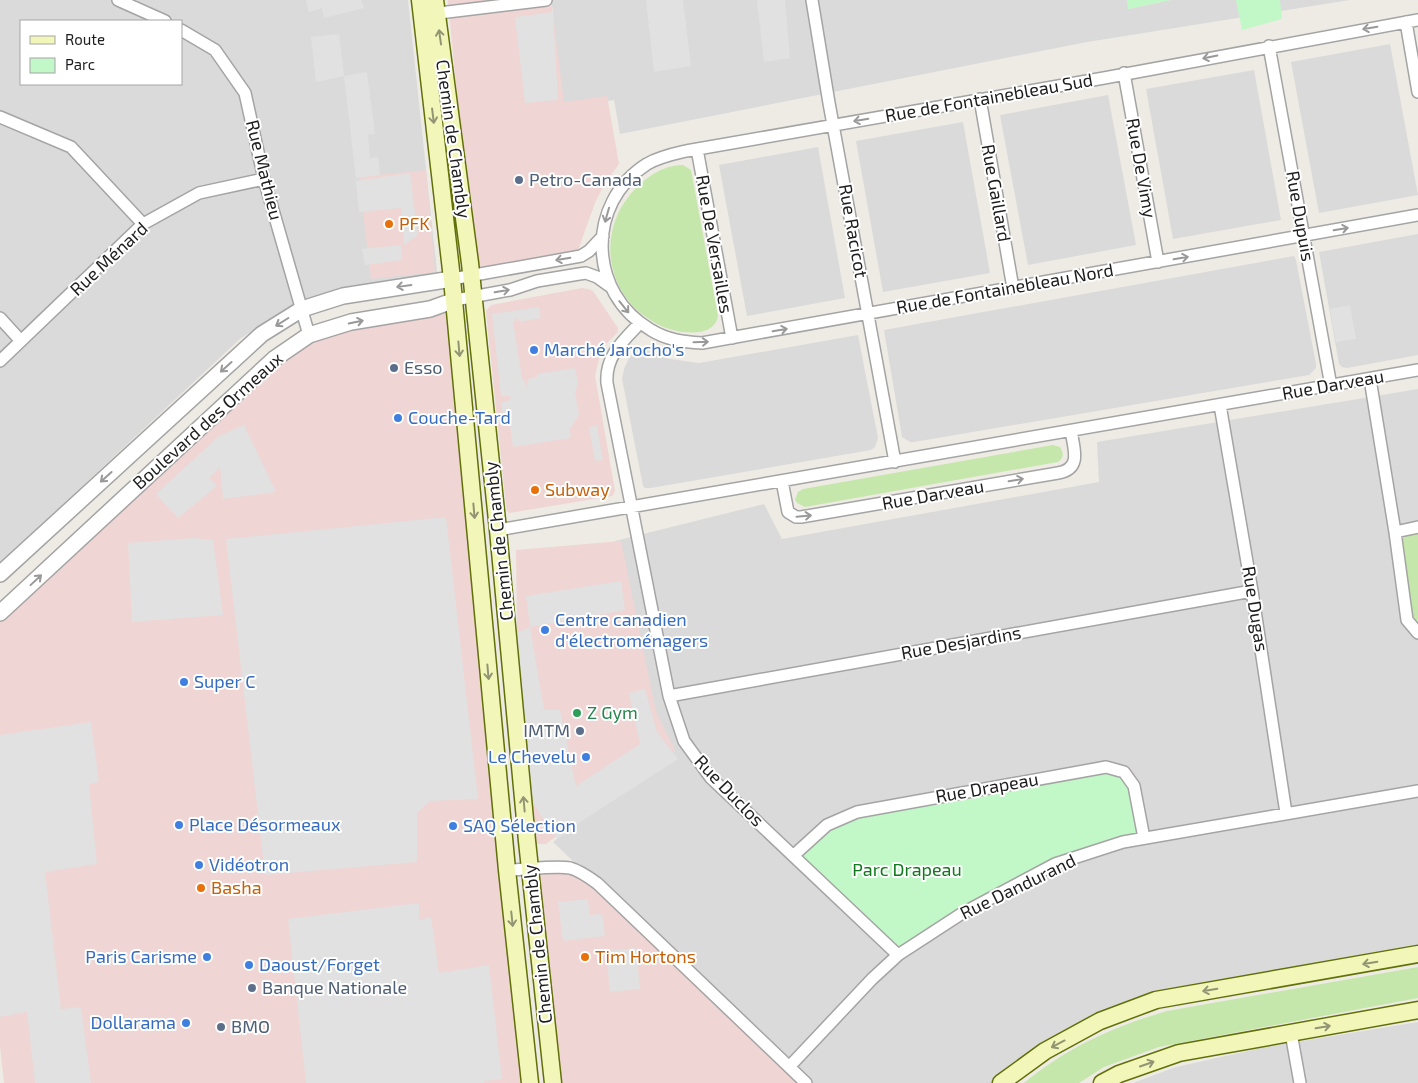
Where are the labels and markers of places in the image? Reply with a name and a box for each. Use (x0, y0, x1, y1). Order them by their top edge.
place label: Petro-Canada (529, 168, 642, 190)
marker: Petro-Canada (513, 174, 525, 186)
place label: PFK (399, 212, 430, 234)
marker: PFK (383, 218, 395, 230)
place label: Marché Jarocho's (544, 338, 685, 360)
marker: Marché Jarocho's (528, 344, 540, 356)
place label: Esso (404, 356, 443, 378)
marker: Esso (388, 362, 400, 374)
place label: Couche-Tard (408, 406, 511, 428)
marker: Couche-Tard (392, 412, 404, 424)
place label: Subway (545, 478, 610, 500)
marker: Subway (529, 484, 541, 496)
place label: Centre canadien d'électroménagers (555, 608, 708, 651)
marker: Centre canadien d'électroménagers (539, 624, 551, 636)
place label: Super C (194, 670, 256, 692)
marker: Super C (178, 676, 190, 688)
place label: Z Gym (587, 701, 638, 723)
marker: Z Gym (571, 707, 583, 719)
place label: IMTM (523, 719, 570, 741)
marker: IMTM (574, 725, 586, 737)
place label: Le Chevelu (488, 745, 576, 767)
marker: Le Chevelu (580, 751, 592, 763)
place label: Place Désormeaux (189, 813, 341, 835)
place label: SAQ Sélection (463, 814, 576, 836)
marker: Place Désormeaux (173, 819, 185, 831)
marker: SAQ Sélection (447, 820, 459, 832)
place label: Vidéotron (209, 853, 289, 875)
marker: Vidéotron (193, 859, 205, 871)
place label: Basha (211, 876, 262, 898)
marker: Basha (195, 882, 207, 894)
place label: Paris Carisme (85, 945, 197, 967)
place label: Tim Hortons (595, 945, 696, 967)
marker: Paris Carisme (201, 951, 213, 963)
marker: Tim Hortons (579, 951, 591, 963)
place label: Daoust/Forget (259, 953, 380, 975)
marker: Daoust/Forget (243, 959, 255, 971)
place label: Banque Nationale (262, 976, 407, 998)
marker: Banque Nationale (246, 982, 258, 994)
place label: Dollarama (91, 1011, 176, 1033)
place label: BMO (231, 1015, 270, 1037)
marker: Dollarama (180, 1017, 192, 1029)
marker: BMO (215, 1021, 227, 1033)

